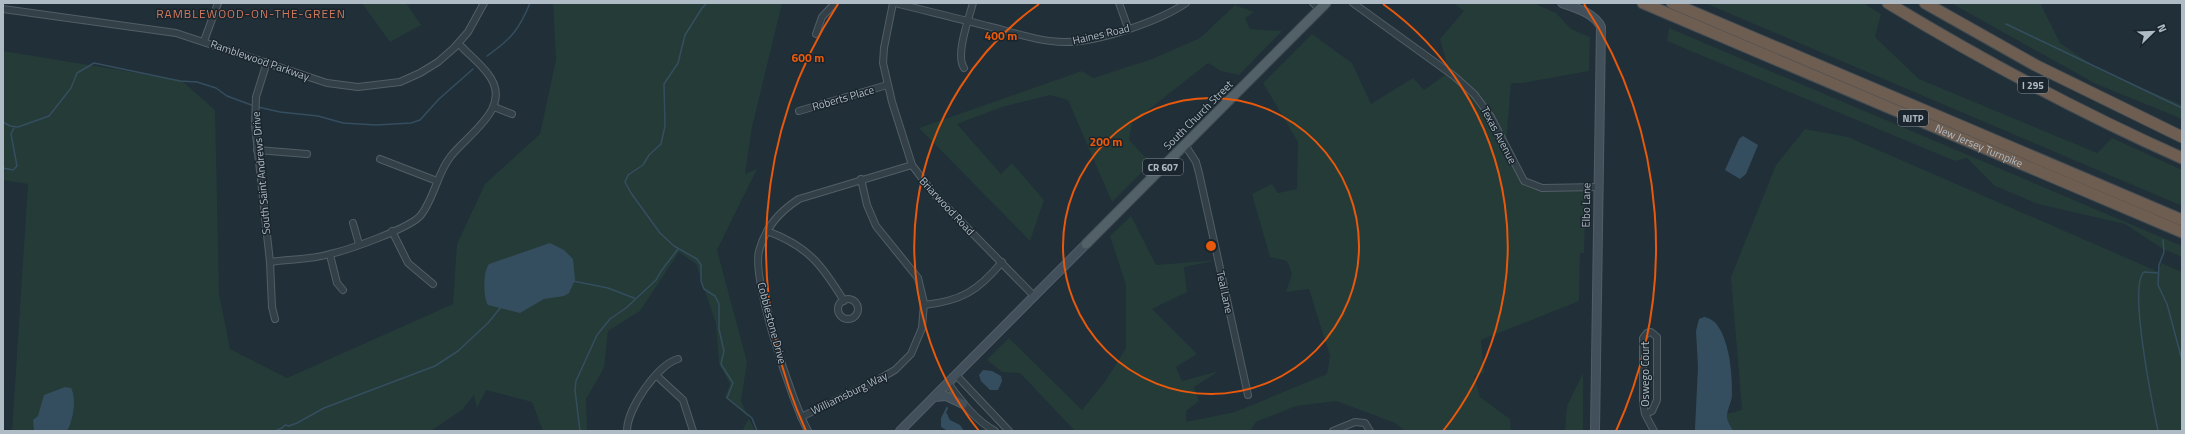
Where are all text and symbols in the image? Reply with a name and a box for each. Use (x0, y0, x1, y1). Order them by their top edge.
district label: RAMBLEWOOD-ON-THE-GREEN (156, 4, 346, 23)
north arrow (2133, 12, 2173, 52)
street label: Haines Road (1071, 20, 1131, 48)
text: N (2153, 21, 2171, 35)
text: 400 m (985, 26, 1017, 45)
street label: Ramblewood Parkway (208, 36, 312, 85)
text: 600 m (792, 48, 824, 67)
street label: South Church Street (1160, 76, 1237, 153)
road number: I 295 (2018, 77, 2048, 93)
street label: Roberts Place (810, 81, 876, 114)
street label: Texas Avenue (1477, 104, 1521, 167)
street label: South Saint Andrews Drive (248, 110, 274, 235)
road number: NJTP (1898, 110, 1928, 126)
street label: New Jersey Turnpike (1933, 120, 2026, 172)
text: 200 m (1090, 132, 1122, 151)
road number: CR 607 (1143, 159, 1183, 175)
street label: Briarwood Road (916, 173, 978, 239)
street label: Elbo Lane (1578, 182, 1594, 228)
centre of rings (1204, 239, 1218, 253)
street label: Teal Lane (1213, 269, 1237, 315)
street label: Cobblestone Drive (753, 280, 791, 366)
street label: Oswego Court (1637, 341, 1653, 407)
street label: Williamsburg Way (808, 367, 891, 418)

